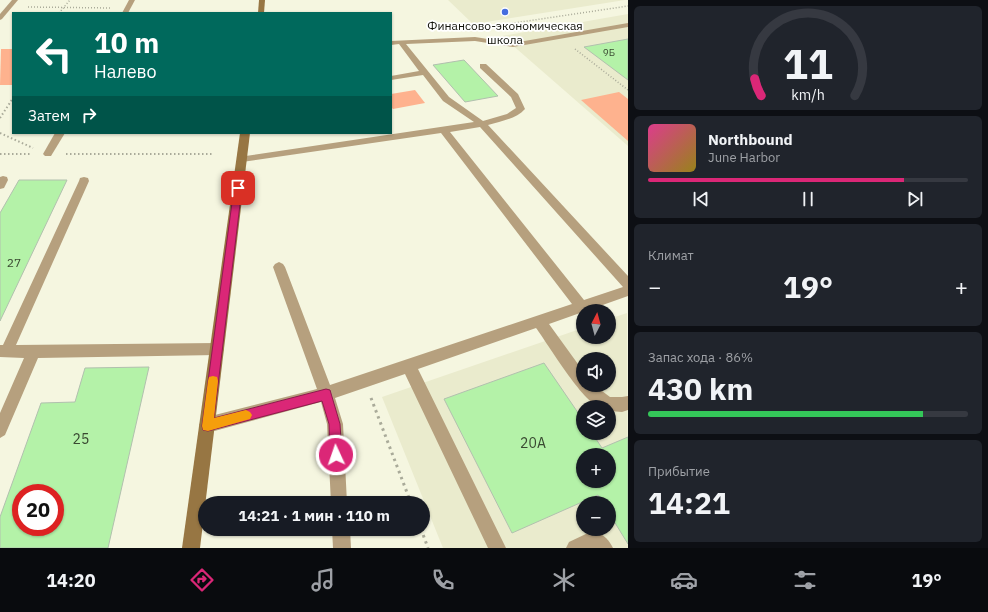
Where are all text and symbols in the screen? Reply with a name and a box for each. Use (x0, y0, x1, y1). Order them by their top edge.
marker: Финансово-экономическая школа (500, 7, 510, 17)
place label: Финансово-экономическая школа (427, 18, 583, 47)
text: 10 m (94, 24, 159, 61)
icon: left (28, 28, 80, 80)
text: 11 (783, 36, 833, 90)
house number: 9Б (603, 46, 615, 59)
text: Налево (94, 60, 157, 83)
text: km/h (791, 85, 825, 104)
icon: right (78, 104, 100, 126)
text: Затем (28, 106, 70, 125)
text: Northbound (708, 130, 793, 149)
text: June Harbor (708, 149, 780, 166)
pin (221, 171, 255, 205)
icon: arrive (227, 177, 249, 199)
icon: previous (690, 188, 712, 210)
icon: pause (797, 188, 819, 210)
icon: next (904, 188, 926, 210)
text: Климат (648, 247, 694, 264)
house number: 27 (7, 255, 21, 270)
text: 19° (783, 267, 833, 306)
text: − (648, 272, 661, 301)
text: + (955, 272, 968, 301)
north arrow (576, 304, 616, 344)
map controls (576, 304, 616, 536)
text: Запас хода · 86% (648, 349, 753, 366)
button: sound (576, 352, 616, 392)
text: 430 km (648, 369, 753, 408)
button: layers (576, 400, 616, 440)
house number: 25 (73, 430, 89, 448)
position arrow (315, 434, 357, 476)
house number: 20А (520, 434, 546, 452)
button: + (576, 448, 616, 488)
text: Прибытие (648, 463, 710, 480)
text: 14:21 (648, 483, 730, 522)
speed limit sign: 20 (12, 484, 64, 536)
button: − (576, 496, 616, 536)
text: 14:21 · 1 мин · 110 m (238, 506, 390, 525)
icon: directions (188, 566, 216, 594)
icon: music (309, 566, 337, 594)
icon: phone (429, 566, 457, 594)
icon: climate (550, 566, 578, 594)
icon: car (670, 566, 698, 594)
icon: filters (791, 566, 819, 594)
text: 14:20 (46, 569, 95, 592)
text: 19° (912, 569, 942, 592)

